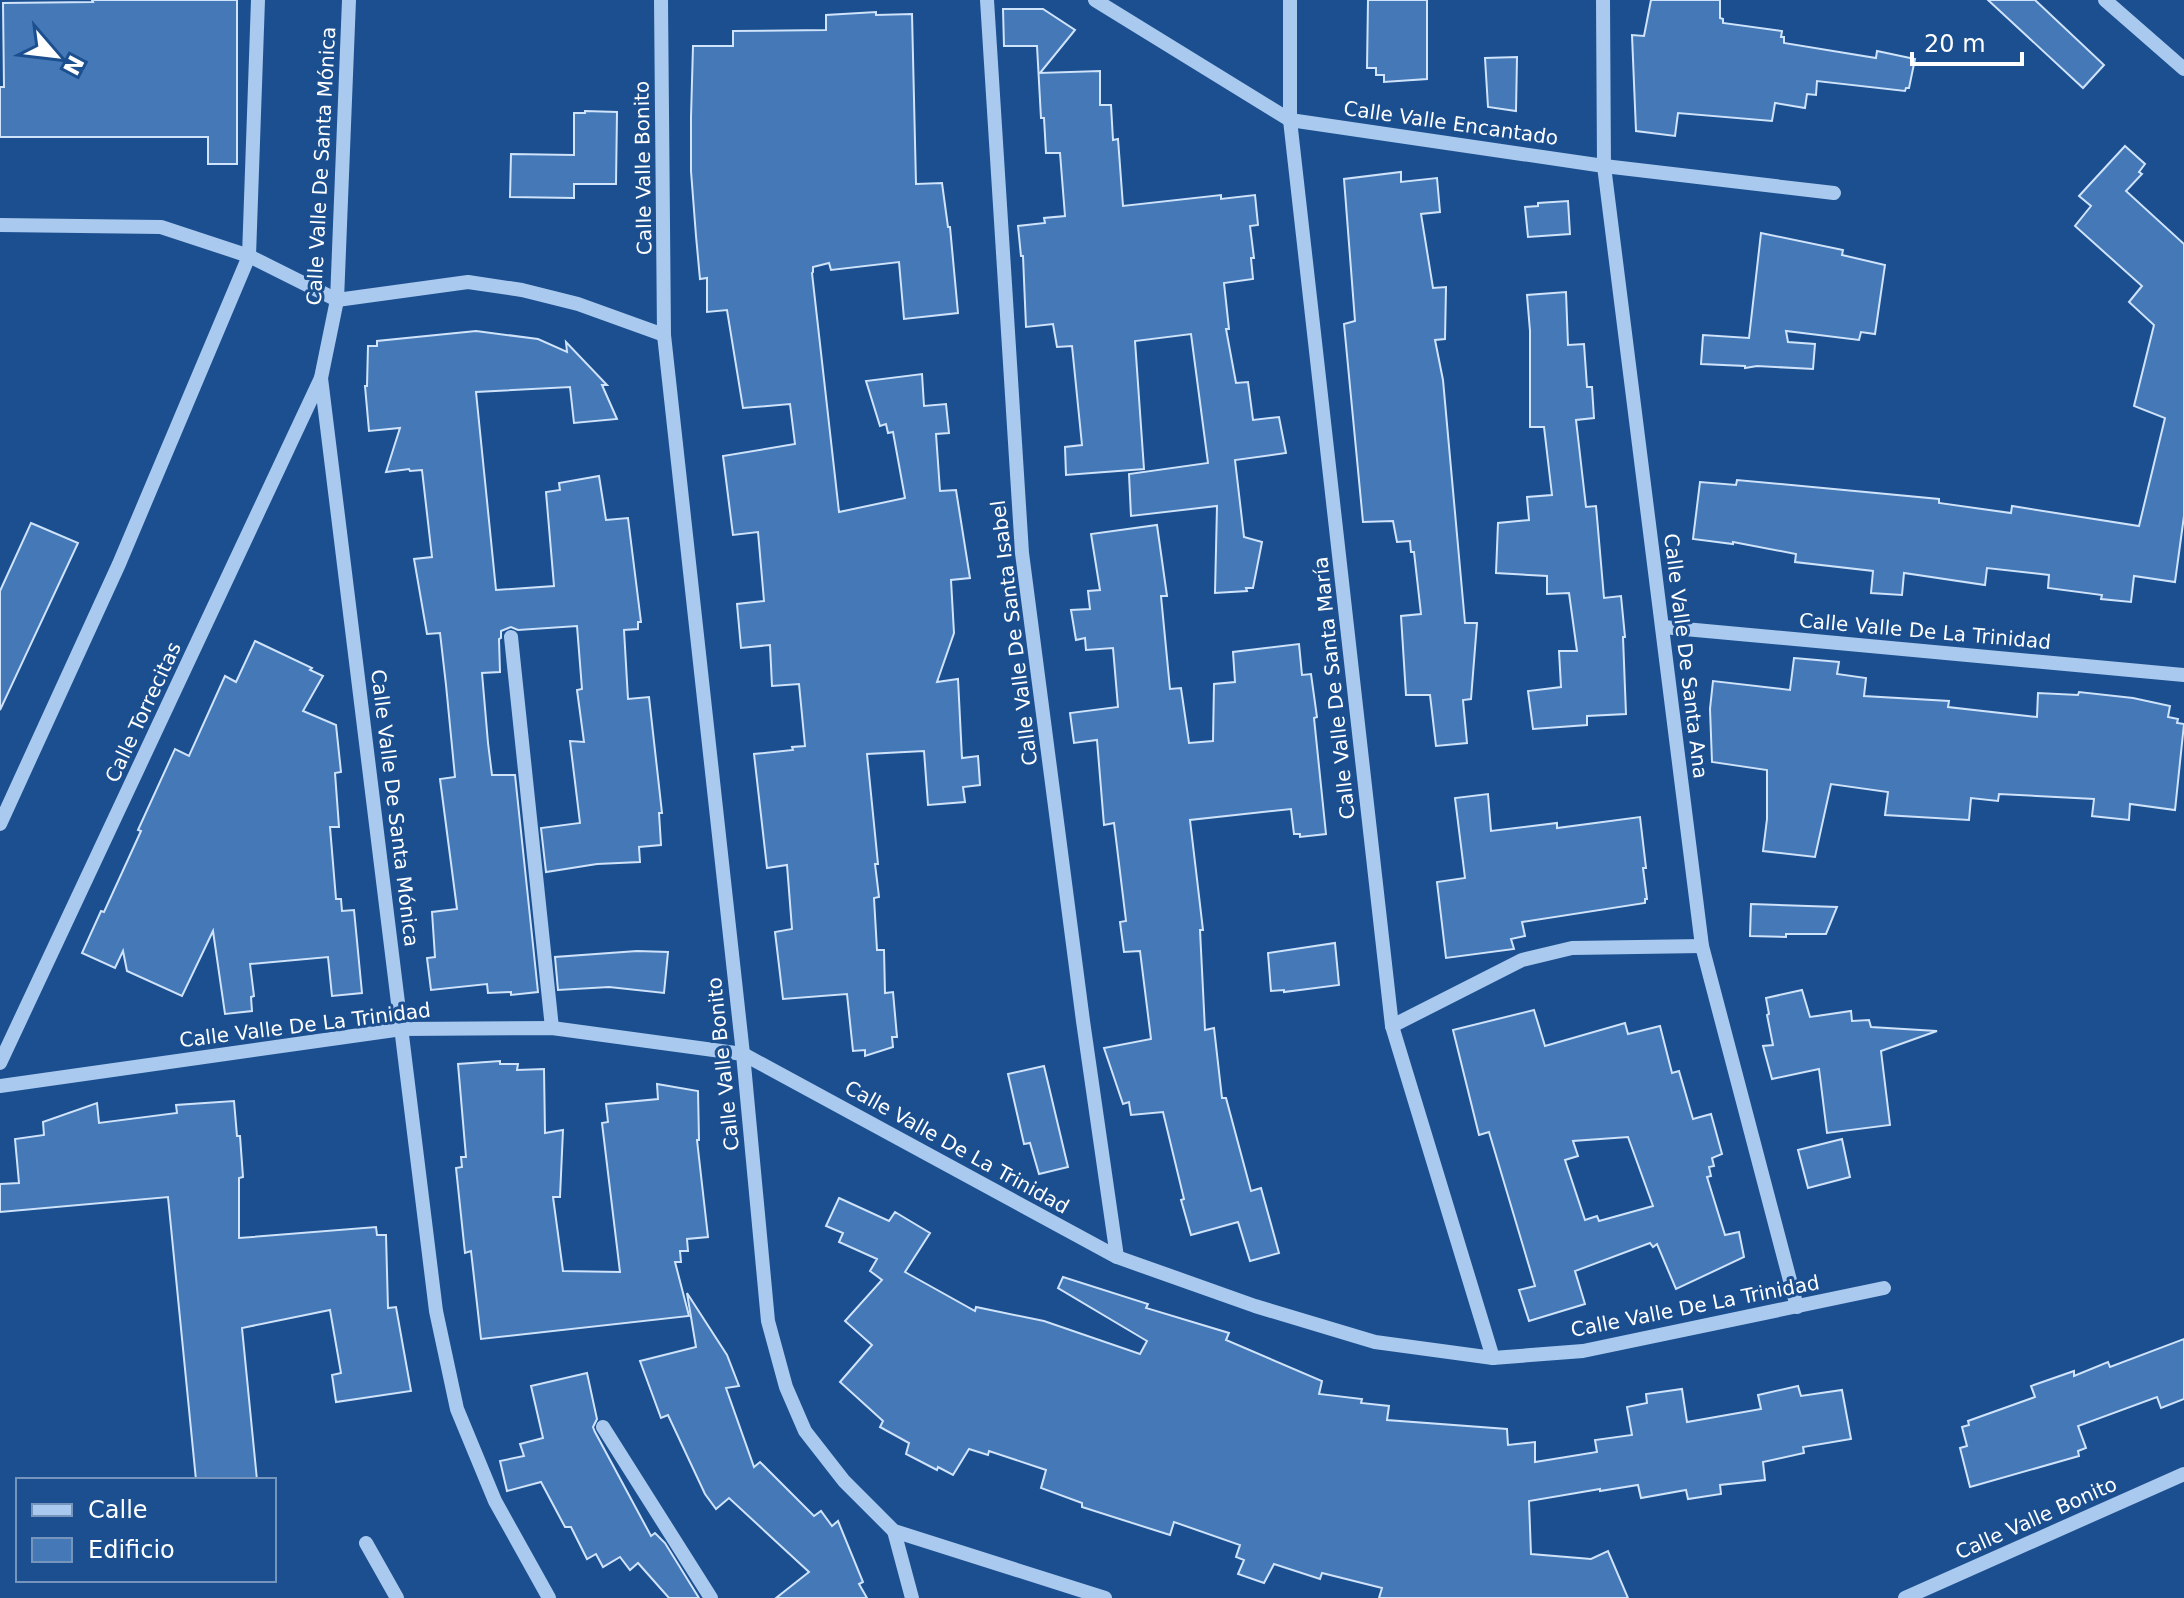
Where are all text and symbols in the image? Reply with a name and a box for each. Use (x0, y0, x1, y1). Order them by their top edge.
north arrow (16, 16, 96, 96)
scale bar (1912, 16, 2022, 66)
street label: Calle Valle De Santa Mónica (302, 26, 340, 306)
text: 20 m (1924, 30, 1986, 58)
text: N (58, 51, 89, 79)
street label: Calle Valle Bonito (629, 81, 657, 255)
street label: Calle Valle Encantado (1342, 96, 1560, 150)
street label: Calle Valle De Santa Isabel (986, 499, 1042, 767)
street label: Calle Valle De Santa Ana (1659, 532, 1713, 780)
street label: Calle Valle De Santa María (1308, 556, 1360, 820)
street label: Calle Valle De La Trinidad (1798, 608, 2052, 654)
street label: Calle Torrecitas (100, 638, 186, 786)
street label: Calle Valle De Santa Mónica (366, 668, 424, 948)
street label: Calle Valle Bonito (702, 976, 744, 1152)
street label: Calle Valle De La Trinidad (178, 998, 432, 1052)
street label: Calle Valle De La Trinidad (841, 1075, 1073, 1219)
street label: Calle Valle De La Trinidad (1569, 1270, 1821, 1342)
street label: Calle Valle Bonito (1951, 1472, 2121, 1564)
legend (16, 1478, 276, 1582)
text: Calle (88, 1496, 148, 1524)
text: Edificio (88, 1536, 175, 1564)

